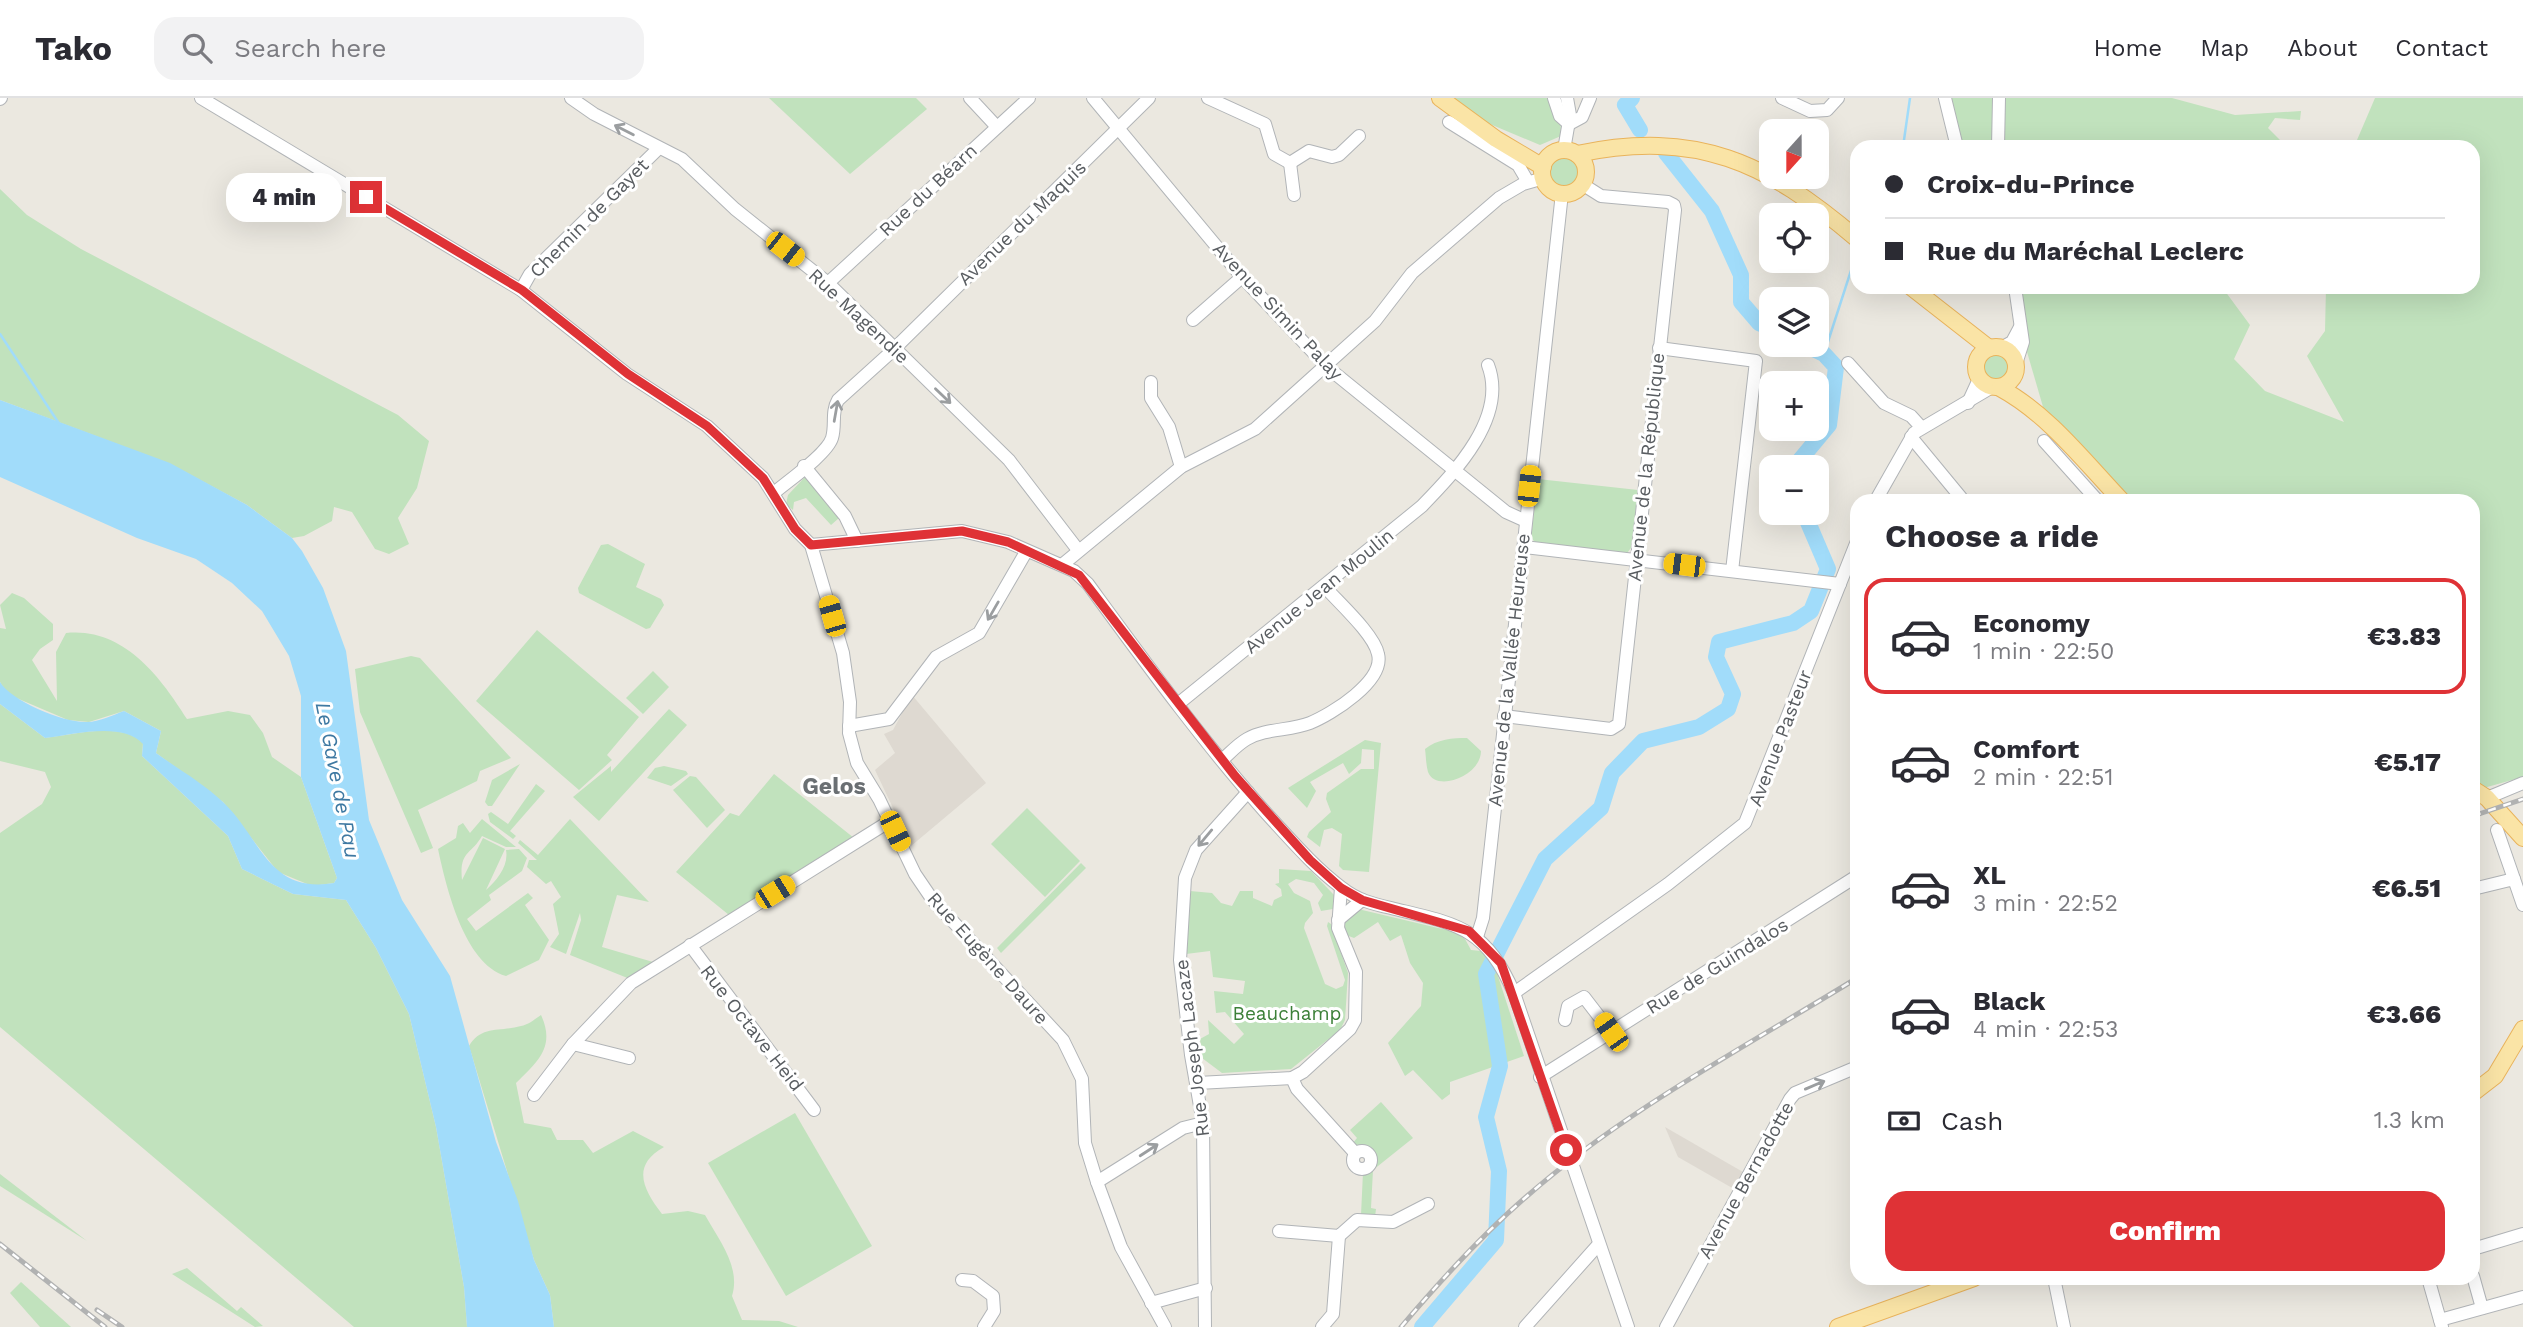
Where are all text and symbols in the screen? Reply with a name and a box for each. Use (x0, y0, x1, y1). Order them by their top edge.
search box (154, 17, 644, 80)
text: Tako (35, 29, 112, 68)
icon: search (178, 29, 216, 67)
text: Search here (234, 33, 387, 63)
text: Home (2094, 34, 2162, 62)
text: Map (2200, 34, 2249, 62)
text: About (2287, 34, 2357, 62)
text: Contact (2395, 34, 2488, 62)
north arrow (1759, 119, 1829, 189)
map controls (1759, 119, 1829, 525)
one-way arrow (614, 123, 635, 137)
street label: Rue du Béarn (874, 139, 982, 241)
street label: Chemin de Gayet (525, 154, 653, 282)
street label: Avenue du Maquis (953, 156, 1091, 290)
text: Croix-du-Prince (1927, 169, 2135, 199)
callout: 4 min (226, 172, 342, 222)
route end (350, 181, 382, 213)
text: 4 min (252, 184, 316, 211)
button: locate (1759, 203, 1829, 273)
car (762, 228, 809, 270)
text: Rue du Maréchal Leclerc (1927, 236, 2244, 266)
street label: Avenue Simin Palay (1208, 237, 1348, 385)
street label: Rue Magendie (804, 264, 914, 368)
button: layers (1759, 287, 1829, 357)
street label: Avenue de la République (1623, 351, 1669, 583)
button: + (1759, 371, 1829, 441)
one-way arrow (934, 387, 951, 404)
one-way arrow (829, 400, 843, 423)
button: − (1759, 455, 1829, 525)
car (1517, 464, 1542, 508)
text: Choose a ride (1885, 517, 2099, 555)
street label: Avenue Jean Moulin (1240, 524, 1398, 658)
street label: Avenue de la Vallée Heureuse (1483, 532, 1535, 808)
car (1662, 552, 1707, 578)
car (817, 593, 848, 639)
one-way arrow (986, 601, 1000, 621)
icon: car (1889, 605, 1952, 668)
text: Economy (1973, 608, 2090, 638)
text: €3.83 (2368, 621, 2441, 651)
text: 1 min · 22:50 (1973, 638, 2114, 665)
street label: Avenue Pasteur (1743, 666, 1817, 810)
water label: Le Gave de Pau (311, 700, 365, 860)
icon: car (1889, 731, 1952, 794)
text: Comfort (1973, 734, 2079, 764)
text: €5.17 (2374, 747, 2441, 777)
text: 2 min · 22:51 (1973, 764, 2113, 791)
district label: Gelos (802, 773, 866, 800)
car (877, 808, 914, 854)
one-way arrow (1197, 829, 1213, 847)
icon: car (1889, 857, 1952, 920)
text: XL (1973, 860, 2006, 890)
car (752, 872, 799, 912)
text: €6.51 (2372, 873, 2441, 903)
street label: Rue Eugène Daure (923, 887, 1053, 1029)
text: 3 min · 22:52 (1973, 890, 2118, 917)
street label: Rue de Guindalos (1642, 913, 1792, 1019)
street label: Rue Joseph Lacaze (1170, 958, 1214, 1138)
street label: Rue Octave Heid (696, 960, 808, 1096)
icon: car (1889, 983, 1952, 1046)
text: Black (1973, 986, 2045, 1016)
text: €3.66 (2367, 999, 2441, 1029)
park label: Beauchamp (1232, 1002, 1342, 1025)
car (1591, 1009, 1632, 1055)
text: 4 min · 22:53 (1973, 1016, 2118, 1043)
one-way arrow (1803, 1078, 1825, 1091)
street label: Avenue Bernadotte (1693, 1097, 1799, 1263)
icon: cash (1885, 1102, 1923, 1140)
text: Cash (1941, 1106, 2003, 1136)
text: 1.3 km (2374, 1107, 2445, 1134)
route start (1550, 1134, 1582, 1166)
one-way arrow (1139, 1143, 1158, 1157)
button: Confirm (1885, 1191, 2445, 1271)

